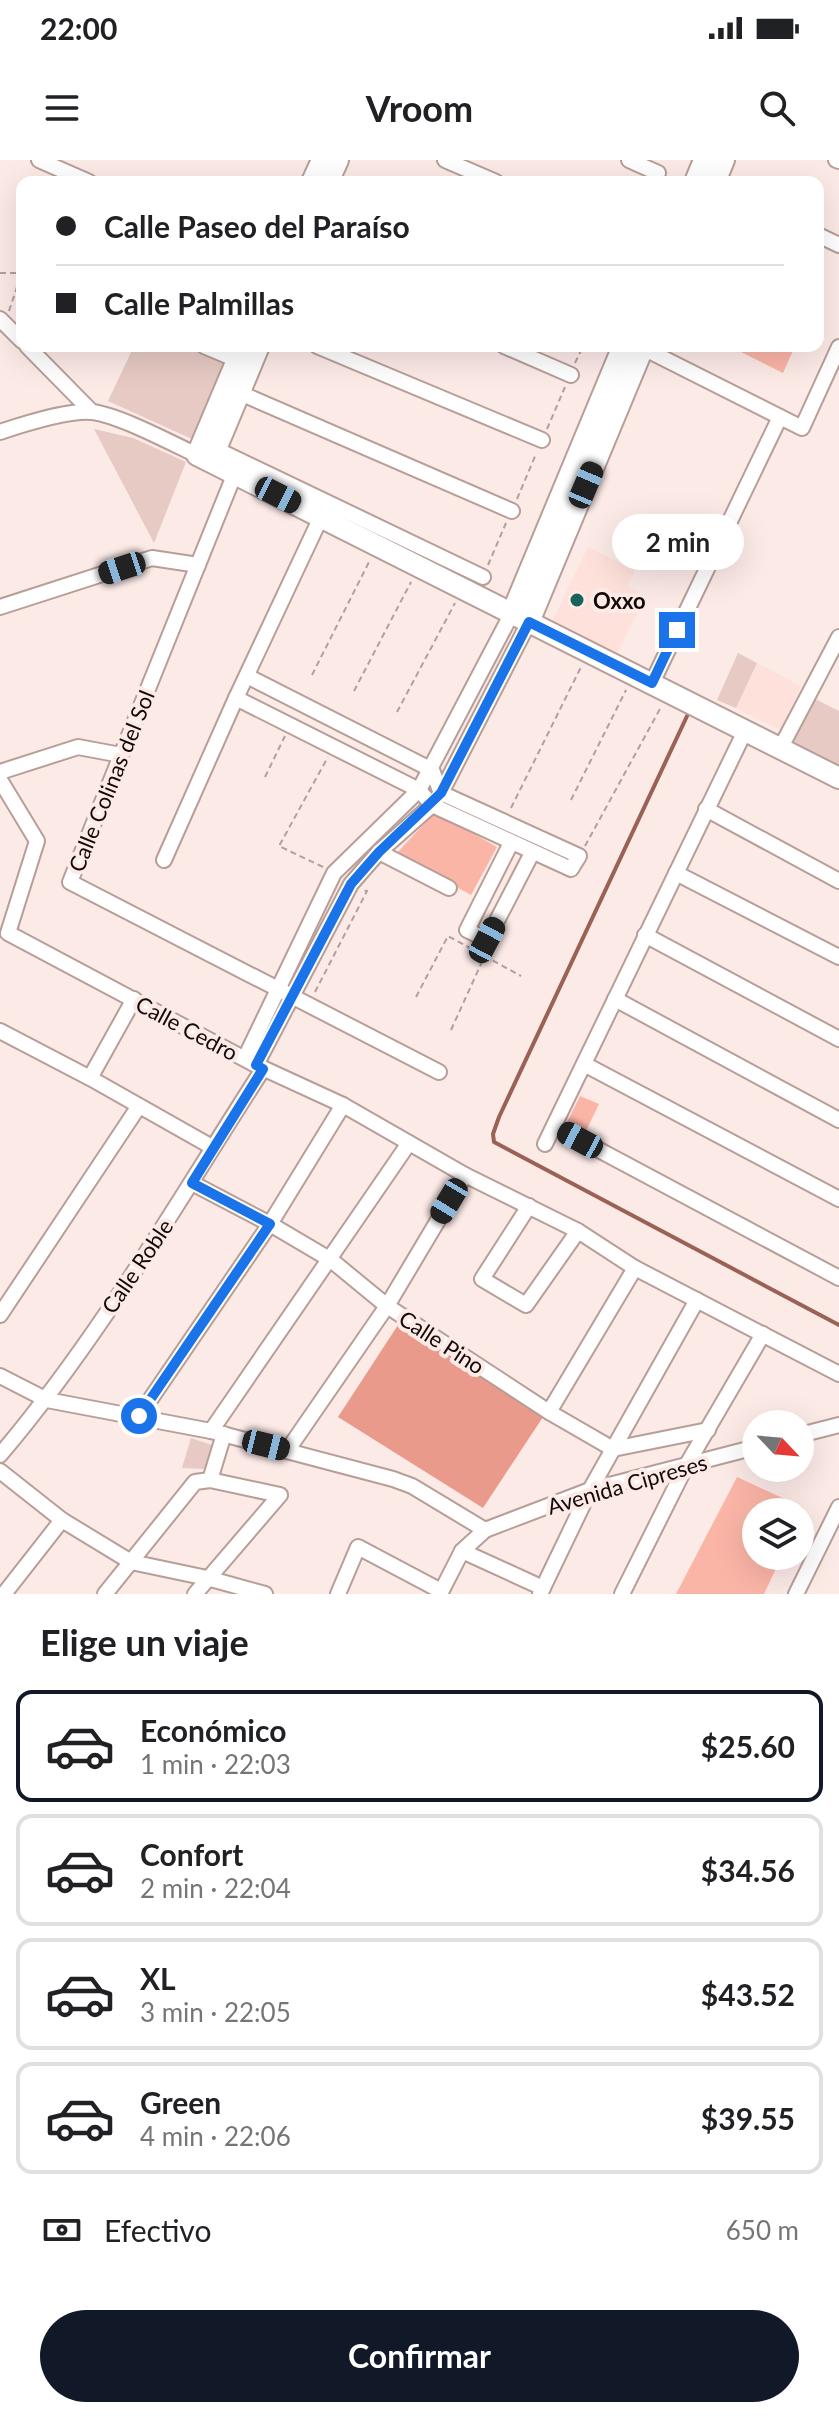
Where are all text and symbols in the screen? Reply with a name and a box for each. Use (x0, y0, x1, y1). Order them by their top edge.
text: 22:00 (40, 10, 117, 46)
icon: menu (40, 86, 84, 130)
text: Vroom (366, 86, 473, 130)
icon: search (755, 86, 799, 130)
text: Calle Paseo del Paraíso (104, 208, 410, 244)
text: Calle Palmillas (104, 285, 294, 321)
car (566, 458, 606, 512)
car (251, 473, 305, 517)
callout: 2 min (611, 514, 743, 570)
text: 2 min (646, 526, 710, 558)
car (95, 549, 149, 587)
place label: Oxxo (593, 587, 646, 614)
marker: Oxxo (568, 591, 586, 609)
route end (659, 612, 695, 648)
street label: Calle Colinas del Sol (62, 686, 160, 876)
car (465, 913, 509, 967)
street label: Calle Cedro (131, 990, 243, 1066)
car (553, 1118, 607, 1162)
car (426, 1174, 472, 1228)
street label: Calle Roble (96, 1214, 178, 1318)
street label: Calle Pino (394, 1304, 490, 1380)
route start (121, 1398, 157, 1434)
north arrow (742, 1410, 814, 1482)
map controls (742, 1410, 814, 1570)
car (240, 1428, 292, 1462)
street label: Avenida Cipreses (544, 1448, 710, 1520)
button: layers (742, 1498, 814, 1570)
text: Elige un viaje (40, 1620, 249, 1664)
icon: car (44, 1710, 116, 1782)
text: Económico (140, 1712, 286, 1748)
text: $25.60 (701, 1728, 795, 1764)
text: 1 min · 22:03 (140, 1748, 291, 1780)
icon: car (44, 1834, 116, 1906)
text: Confort (140, 1836, 243, 1872)
text: $34.56 (701, 1852, 795, 1888)
text: 2 min · 22:04 (140, 1872, 291, 1904)
icon: car (44, 1958, 116, 2030)
text: XL (140, 1960, 176, 1996)
text: $43.52 (701, 1976, 795, 2012)
text: 3 min · 22:05 (140, 1996, 291, 2028)
icon: car (44, 2082, 116, 2154)
text: Green (140, 2084, 221, 2120)
text: $39.55 (701, 2100, 795, 2136)
text: 4 min · 22:06 (140, 2120, 291, 2152)
icon: cash (40, 2208, 84, 2252)
text: Efectivo (104, 2212, 211, 2248)
text: 650 m (726, 2214, 799, 2246)
button: Confirmar (40, 2310, 799, 2402)

